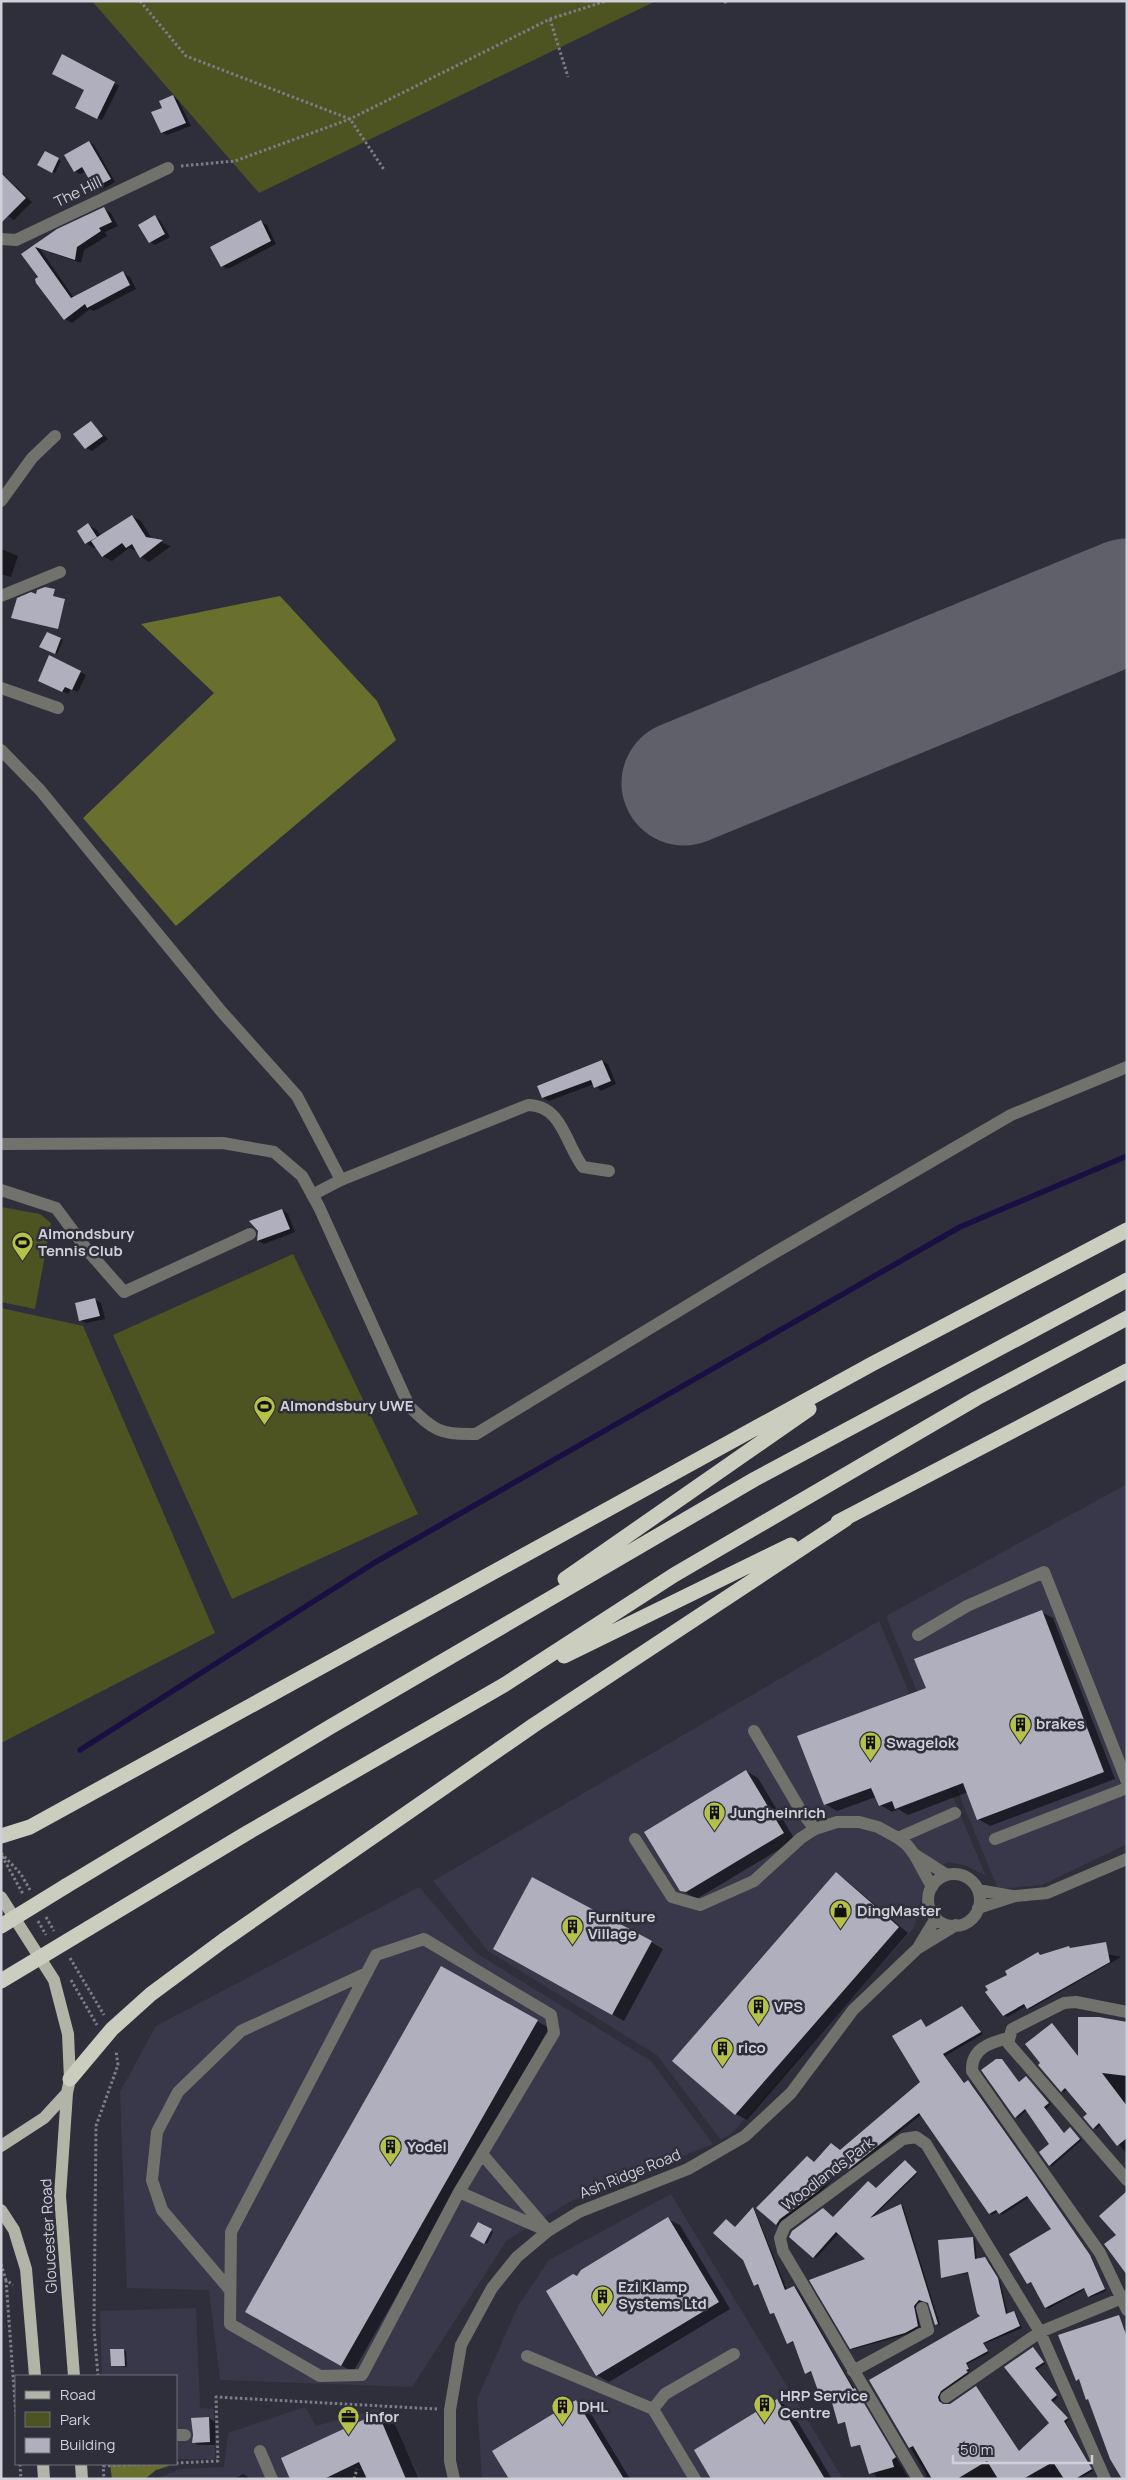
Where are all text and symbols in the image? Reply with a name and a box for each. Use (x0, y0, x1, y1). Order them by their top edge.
street label: The Hill (51, 171, 105, 212)
place label: Almondsbury Tennis Club (38, 1223, 135, 1261)
sports icon: Almondsbury Tennis Club (10, 1231, 34, 1262)
sports icon: Almondsbury UWE (252, 1394, 276, 1425)
place label: Almondsbury UWE (280, 1395, 414, 1416)
building icon: brakes (1008, 1712, 1032, 1743)
place label: brakes (1036, 1713, 1085, 1734)
building icon: Swagelok (858, 1731, 882, 1762)
place label: Swagelok (886, 1732, 957, 1753)
building icon: Jungheinrich (702, 1801, 726, 1832)
place label: Jungheinrich (730, 1802, 826, 1823)
shop icon: DingMaster (829, 1899, 853, 1930)
place label: DingMaster (857, 1900, 941, 1921)
place label: Furniture Village (588, 1906, 656, 1944)
building icon: Furniture Village (560, 1914, 584, 1945)
building icon: VPS (746, 1995, 770, 2026)
place label: VPS (774, 1996, 803, 2017)
building icon: rico (710, 2036, 734, 2067)
place label: rico (738, 2037, 766, 2058)
street label: Woodlands Park (777, 2132, 878, 2215)
building icon: Yodel (379, 2135, 403, 2166)
place label: Yodel (407, 2136, 447, 2157)
street label: Ash Ridge Road (576, 2144, 684, 2203)
street label: Gloucester Road (35, 2178, 62, 2294)
place label: Ezi Klamp Systems Ltd (618, 2276, 707, 2314)
building icon: Ezi Klamp Systems Ltd (590, 2284, 614, 2315)
legend (15, 2375, 178, 2465)
text: Road (60, 2384, 96, 2405)
place label: HRP Service Centre (780, 2385, 868, 2423)
building icon: HRP Service Centre (752, 2393, 776, 2424)
building icon: DHL (551, 2395, 575, 2426)
place label: DHL (579, 2396, 608, 2417)
office icon: infor (337, 2405, 361, 2436)
place label: infor (365, 2406, 399, 2427)
text: Park (60, 2409, 90, 2430)
scale bar (953, 2432, 1092, 2464)
text: Building (60, 2434, 115, 2455)
text: 50 m (960, 2439, 994, 2460)

